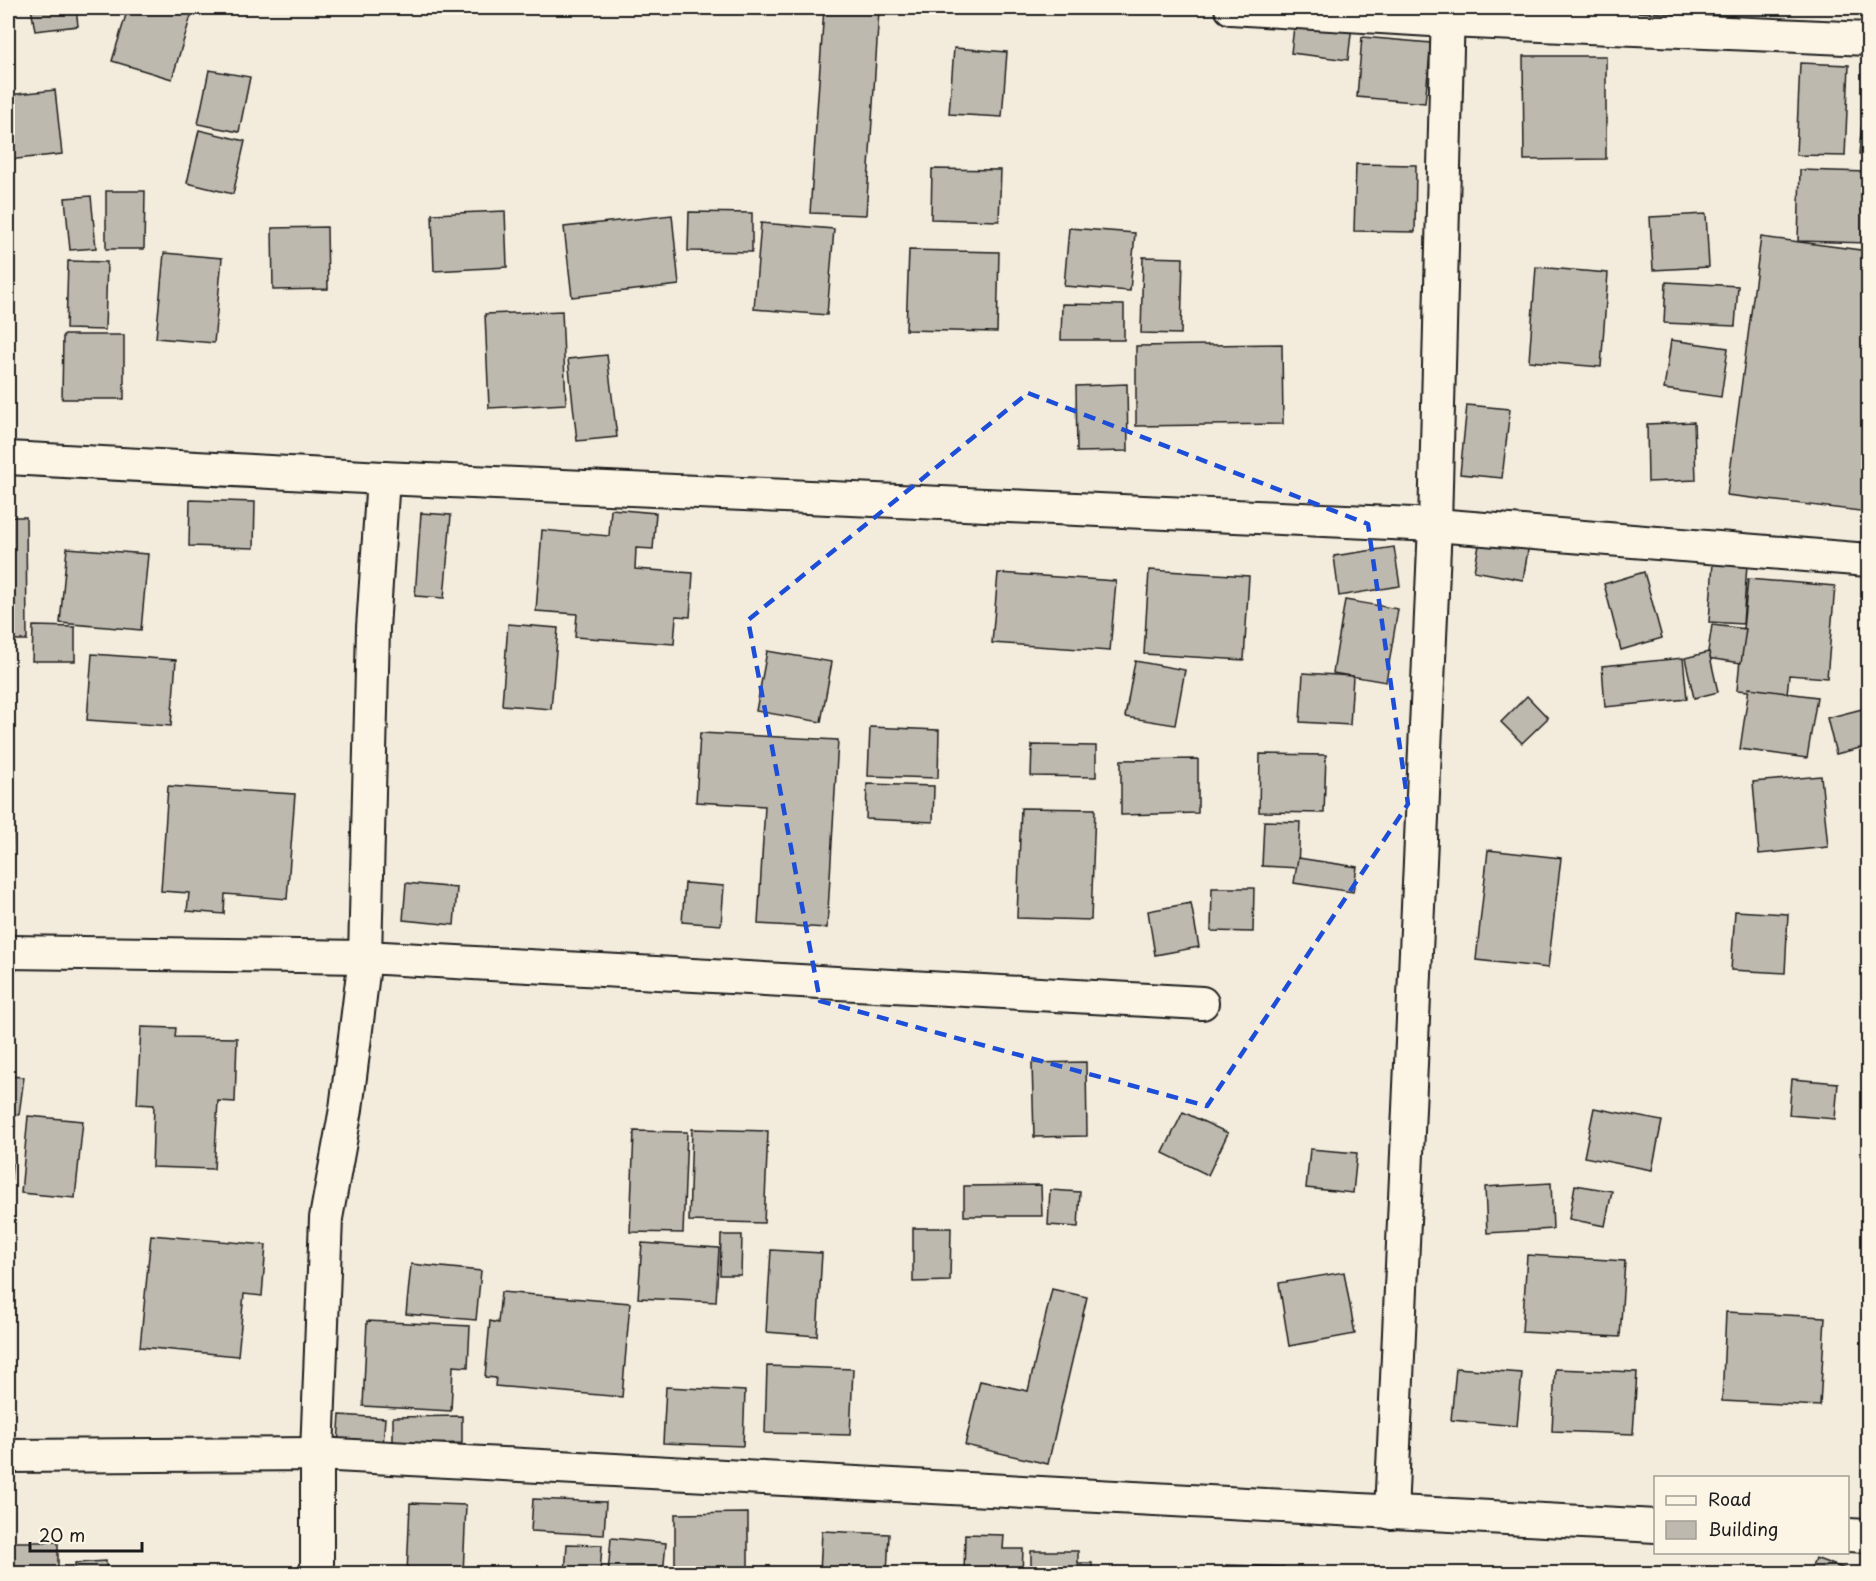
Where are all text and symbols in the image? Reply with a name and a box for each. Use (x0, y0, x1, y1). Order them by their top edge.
legend (1654, 1476, 1849, 1554)
text: Road (1708, 1485, 1752, 1512)
scale bar (30, 1515, 142, 1553)
text: Building (1708, 1515, 1778, 1542)
text: 20 m (39, 1521, 85, 1548)

